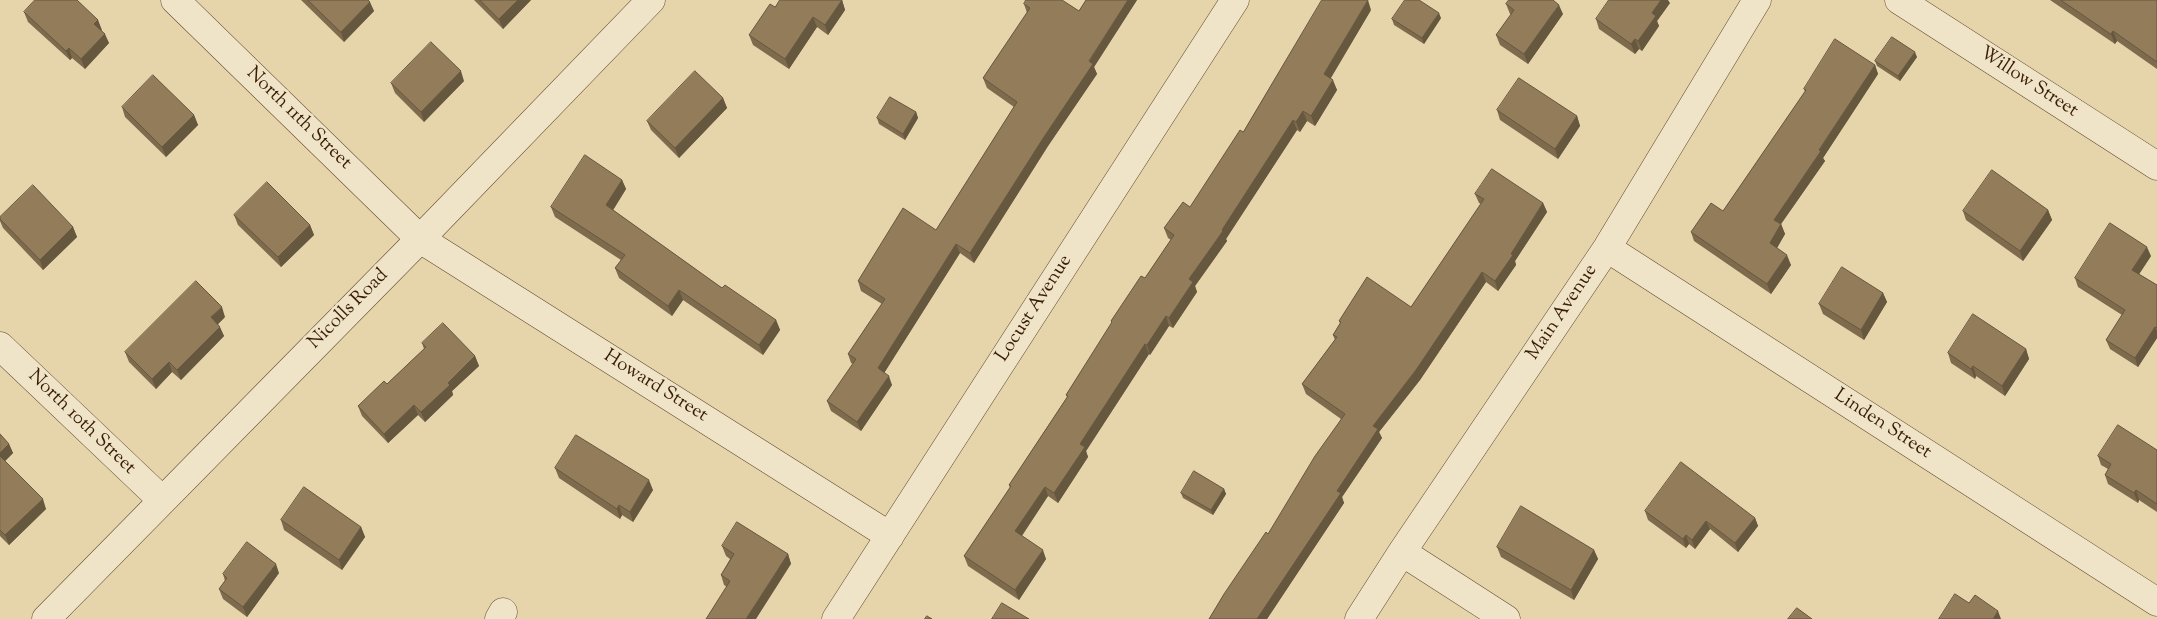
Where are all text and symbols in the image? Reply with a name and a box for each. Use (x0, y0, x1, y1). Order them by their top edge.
street label: Willow Street (1974, 43, 2082, 123)
street label: North 11th Street (241, 63, 355, 175)
street label: Locust Avenue (992, 251, 1078, 367)
street label: Main Avenue (1523, 261, 1603, 365)
street label: Nicolls Road (304, 265, 394, 355)
street label: Howard Street (599, 346, 711, 428)
street label: North 10th Street (22, 366, 140, 480)
street label: Linden Street (1829, 385, 1935, 465)

